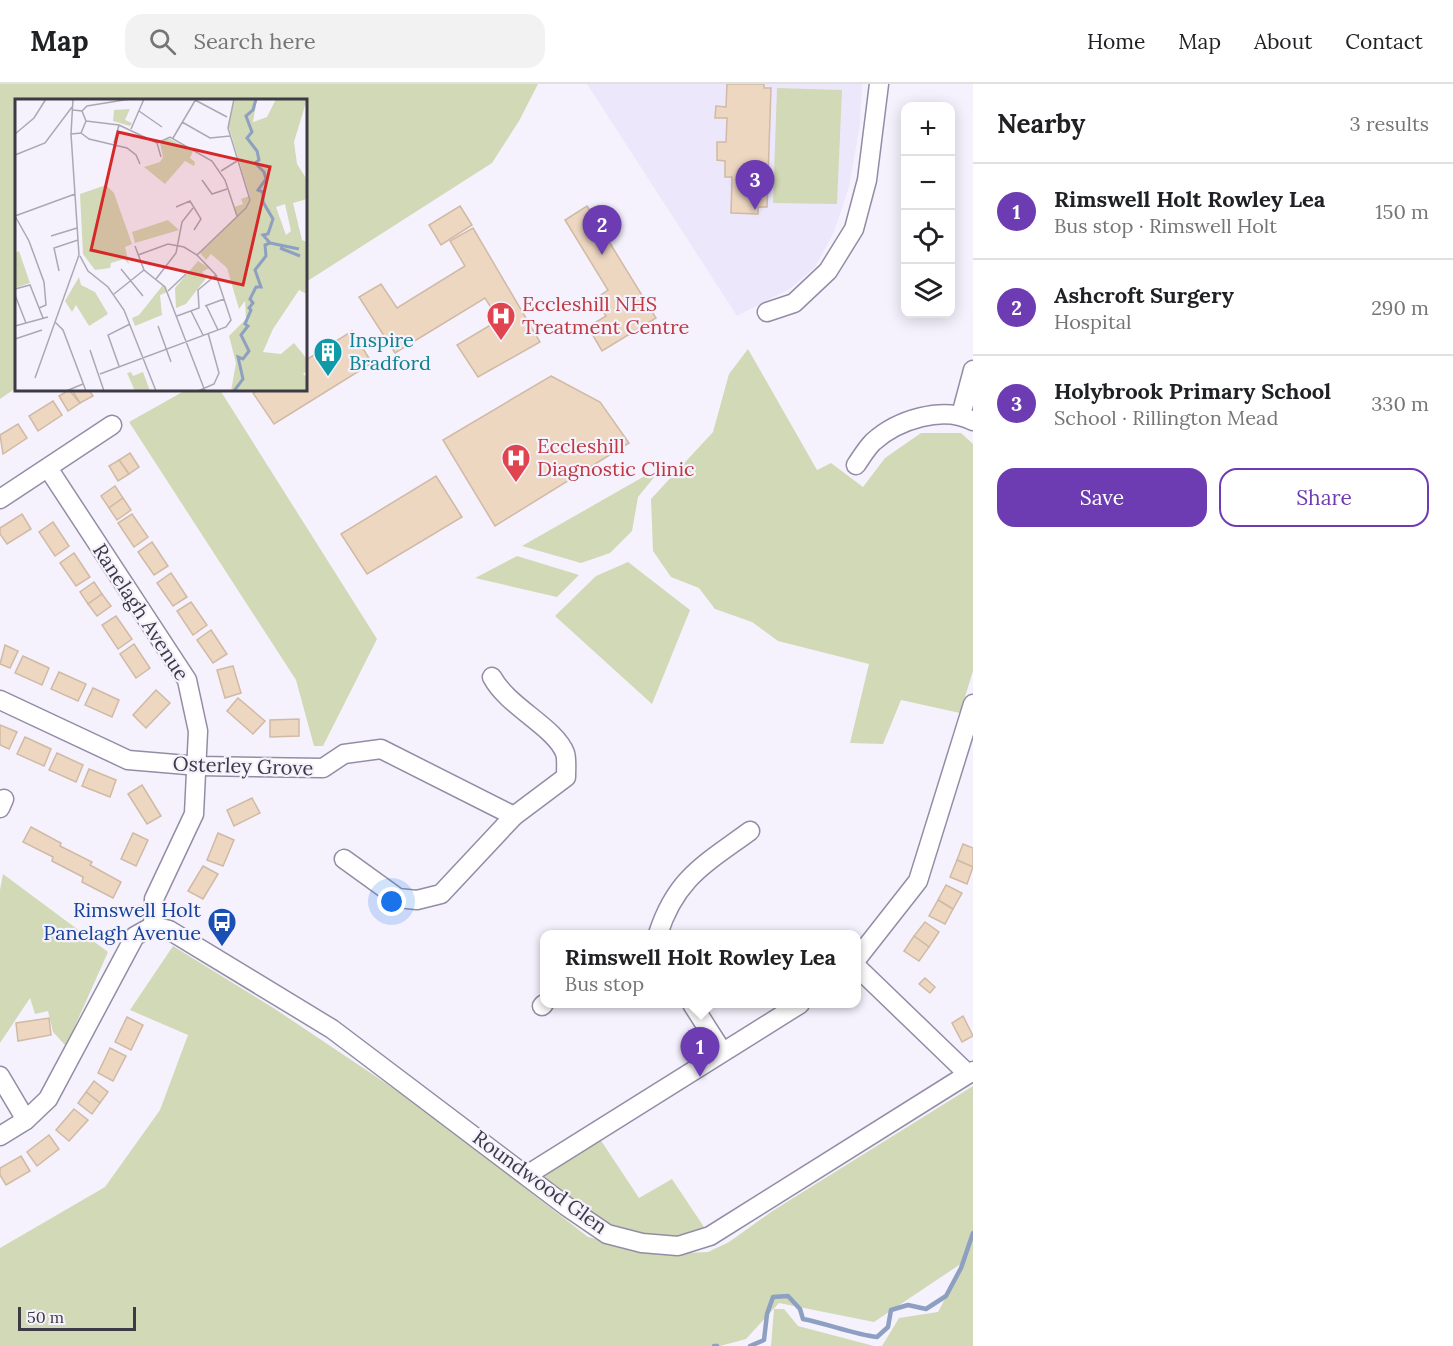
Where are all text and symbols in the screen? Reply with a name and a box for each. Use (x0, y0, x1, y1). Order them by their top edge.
search box (125, 14, 545, 68)
text: Map (30, 23, 89, 59)
icon: search (146, 25, 179, 58)
text: Search here (194, 27, 316, 55)
text: Home (1087, 28, 1145, 55)
text: Map (1178, 28, 1221, 55)
text: About (1254, 28, 1312, 55)
text: Contact (1345, 28, 1423, 55)
inset map (15, 99, 308, 392)
map controls (901, 102, 955, 318)
button: + (901, 102, 955, 156)
text: Nearby (997, 107, 1085, 140)
text: 3 results (1350, 111, 1429, 136)
button: − (901, 156, 955, 210)
pin: 3 (736, 160, 774, 210)
text: Rimswell Holt Rowley Lea (1054, 185, 1325, 213)
text: 1 (1012, 199, 1021, 224)
text: 150 m (1375, 199, 1429, 224)
pin: 2 (582, 206, 622, 255)
button: locate (901, 210, 955, 264)
text: Bus stop · Rimswell Holt (1054, 213, 1277, 238)
button: layers (901, 264, 955, 318)
text: Ashcroft Surgery (1054, 281, 1234, 309)
place label: Eccleshill NHS Treatment Centre (522, 291, 689, 339)
text: 2 (1011, 295, 1022, 320)
text: 290 m (1371, 295, 1429, 320)
hospital icon: Eccleshill NHS Treatment Centre (485, 300, 517, 342)
text: Hospital (1054, 309, 1132, 334)
place label: Inspire Bradford (349, 327, 431, 375)
building icon: Inspire Bradford (312, 336, 344, 378)
text: Holybrook Primary School (1054, 377, 1331, 405)
text: 3 (1011, 391, 1022, 416)
text: 330 m (1371, 391, 1429, 416)
text: School · Rillington Mead (1054, 405, 1278, 430)
place label: Eccleshill Diagnostic Clinic (537, 433, 695, 481)
hospital icon: Eccleshill Diagnostic Clinic (500, 442, 532, 484)
button: Save (997, 468, 1207, 527)
button: Share (1219, 468, 1429, 527)
street label: Ranelagh Avenue (88, 539, 195, 685)
street label: Osterley Grove (172, 751, 314, 780)
your location (377, 887, 406, 916)
place label: Rimswell Holt Panelagh Avenue (43, 897, 201, 945)
bus stop icon: Rimswell Holt Panelagh Avenue (206, 906, 238, 948)
popup (540, 930, 861, 1008)
text: Rimswell Holt Rowley Lea (565, 943, 836, 971)
text: Bus stop (565, 971, 644, 996)
pin: 1 (680, 1028, 720, 1077)
street label: Roundwood Glen (468, 1124, 612, 1239)
scale bar (18, 1304, 136, 1332)
text: 50 m (27, 1307, 64, 1327)

